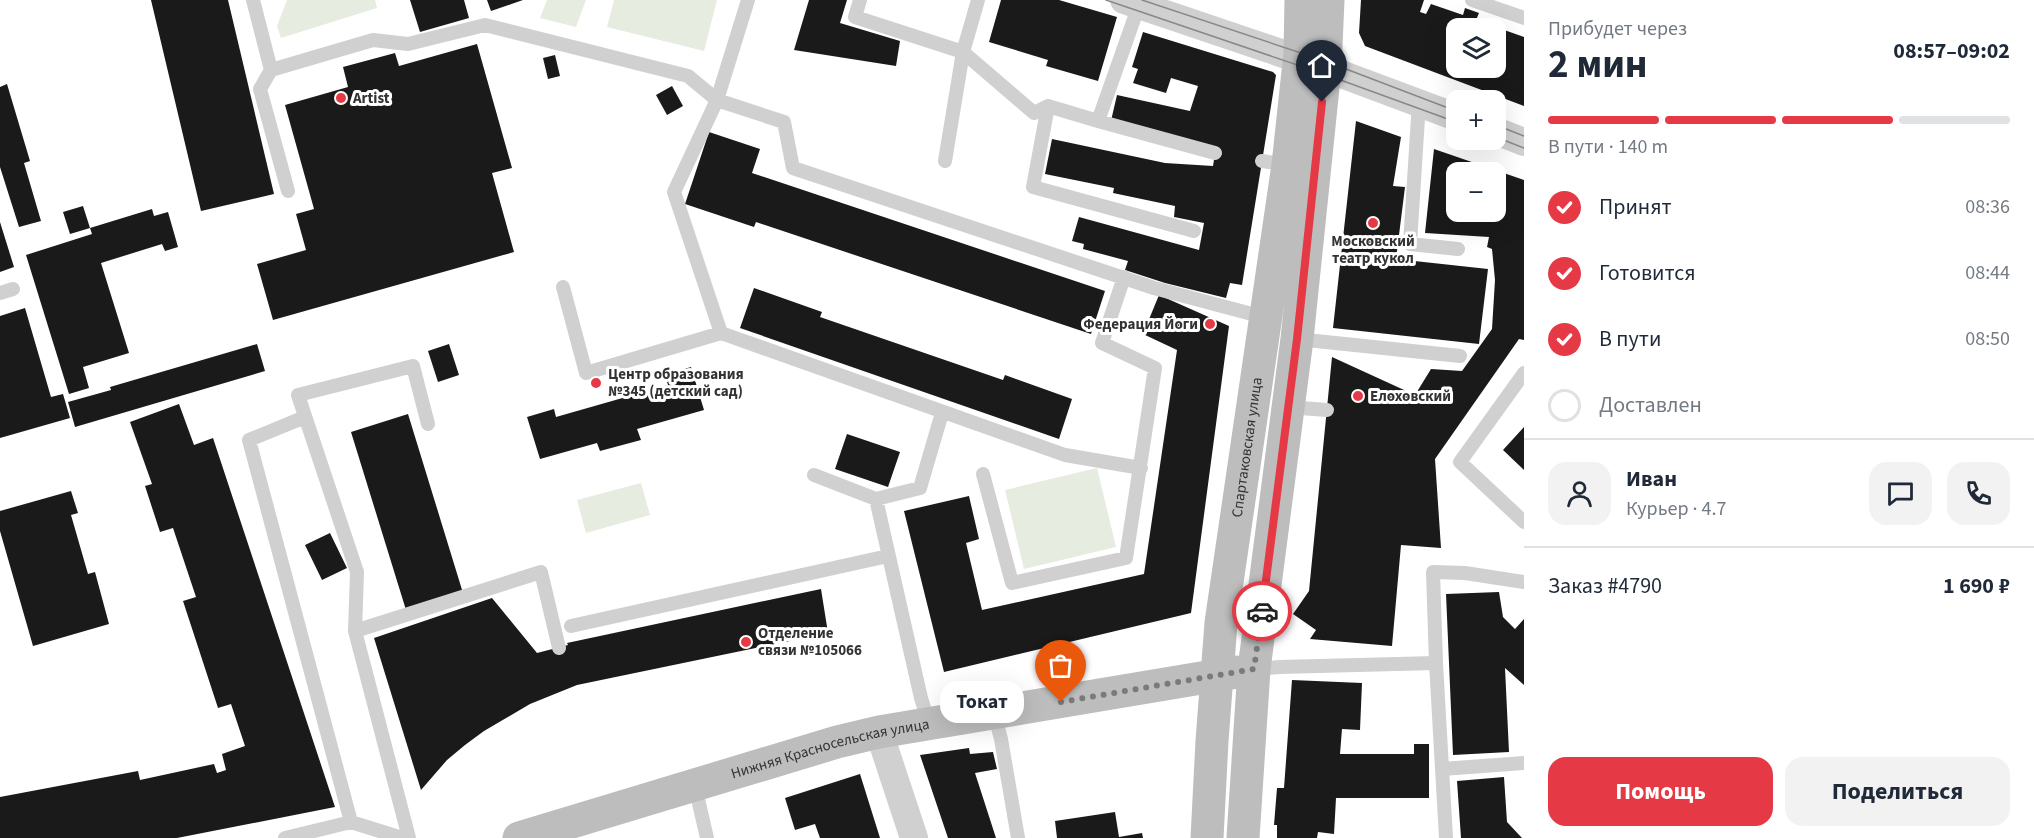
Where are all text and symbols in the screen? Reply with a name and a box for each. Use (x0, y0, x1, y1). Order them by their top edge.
text: Прибудет через (1548, 15, 1687, 43)
map controls (1446, 18, 1506, 222)
button: layers (1446, 18, 1506, 78)
text: 08:57–09:02 (1893, 35, 2010, 67)
text: 2 мин (1548, 37, 1648, 93)
pin (1296, 40, 1347, 102)
icon: home (1305, 49, 1338, 82)
place label: Artist (352, 88, 390, 109)
button: + (1446, 90, 1506, 150)
marker: Artist (334, 91, 348, 105)
text: В пути · 140 m (1548, 133, 1668, 161)
button: − (1446, 162, 1506, 222)
icon: check (1548, 191, 1581, 224)
text: Принят (1599, 191, 1672, 223)
text: 08:36 (1965, 193, 2010, 221)
marker: Московский театр кукол (1366, 216, 1380, 230)
place label: Московский театр кукол (1331, 231, 1415, 269)
icon: check (1548, 257, 1581, 290)
text: Готовится (1599, 257, 1696, 289)
text: 08:44 (1965, 259, 2010, 287)
place label: Федерация Йоги (1083, 314, 1198, 335)
marker: Федерация Йоги (1203, 317, 1217, 331)
icon: check (1548, 323, 1581, 356)
text: В пути (1599, 323, 1661, 355)
text: 08:50 (1965, 325, 2010, 353)
place label: Центр образования №345 (детский сад) (608, 364, 744, 402)
marker: Центр образования №345 (детский сад) (589, 376, 603, 390)
street label: Спартаковская улица (1227, 376, 1268, 519)
place label: Елоховский (1370, 386, 1451, 407)
marker: Елоховский (1351, 389, 1365, 403)
text: Доставлен (1599, 389, 1702, 421)
button: person (1548, 462, 1611, 525)
button: chat (1869, 462, 1932, 525)
button: phone (1947, 462, 2010, 525)
text: Иван (1626, 463, 1677, 495)
text: Курьер · 4.7 (1626, 495, 1726, 523)
text: Заказ #4790 (1548, 570, 1662, 602)
text: 1 690 ₽ (1943, 570, 2010, 602)
courier (1232, 581, 1292, 641)
icon: car (1246, 595, 1279, 628)
place label: Отделение связи №105066 (758, 623, 862, 661)
marker: Отделение связи №105066 (739, 635, 753, 649)
pin (1035, 640, 1086, 702)
icon: bag (1044, 649, 1077, 682)
callout: Токат (941, 681, 1025, 723)
text: Токат (956, 688, 1008, 716)
street label: Нижняя Красносельская улица (728, 714, 931, 784)
button: Помощь (1548, 757, 1773, 826)
button: Поделиться (1785, 757, 2010, 826)

